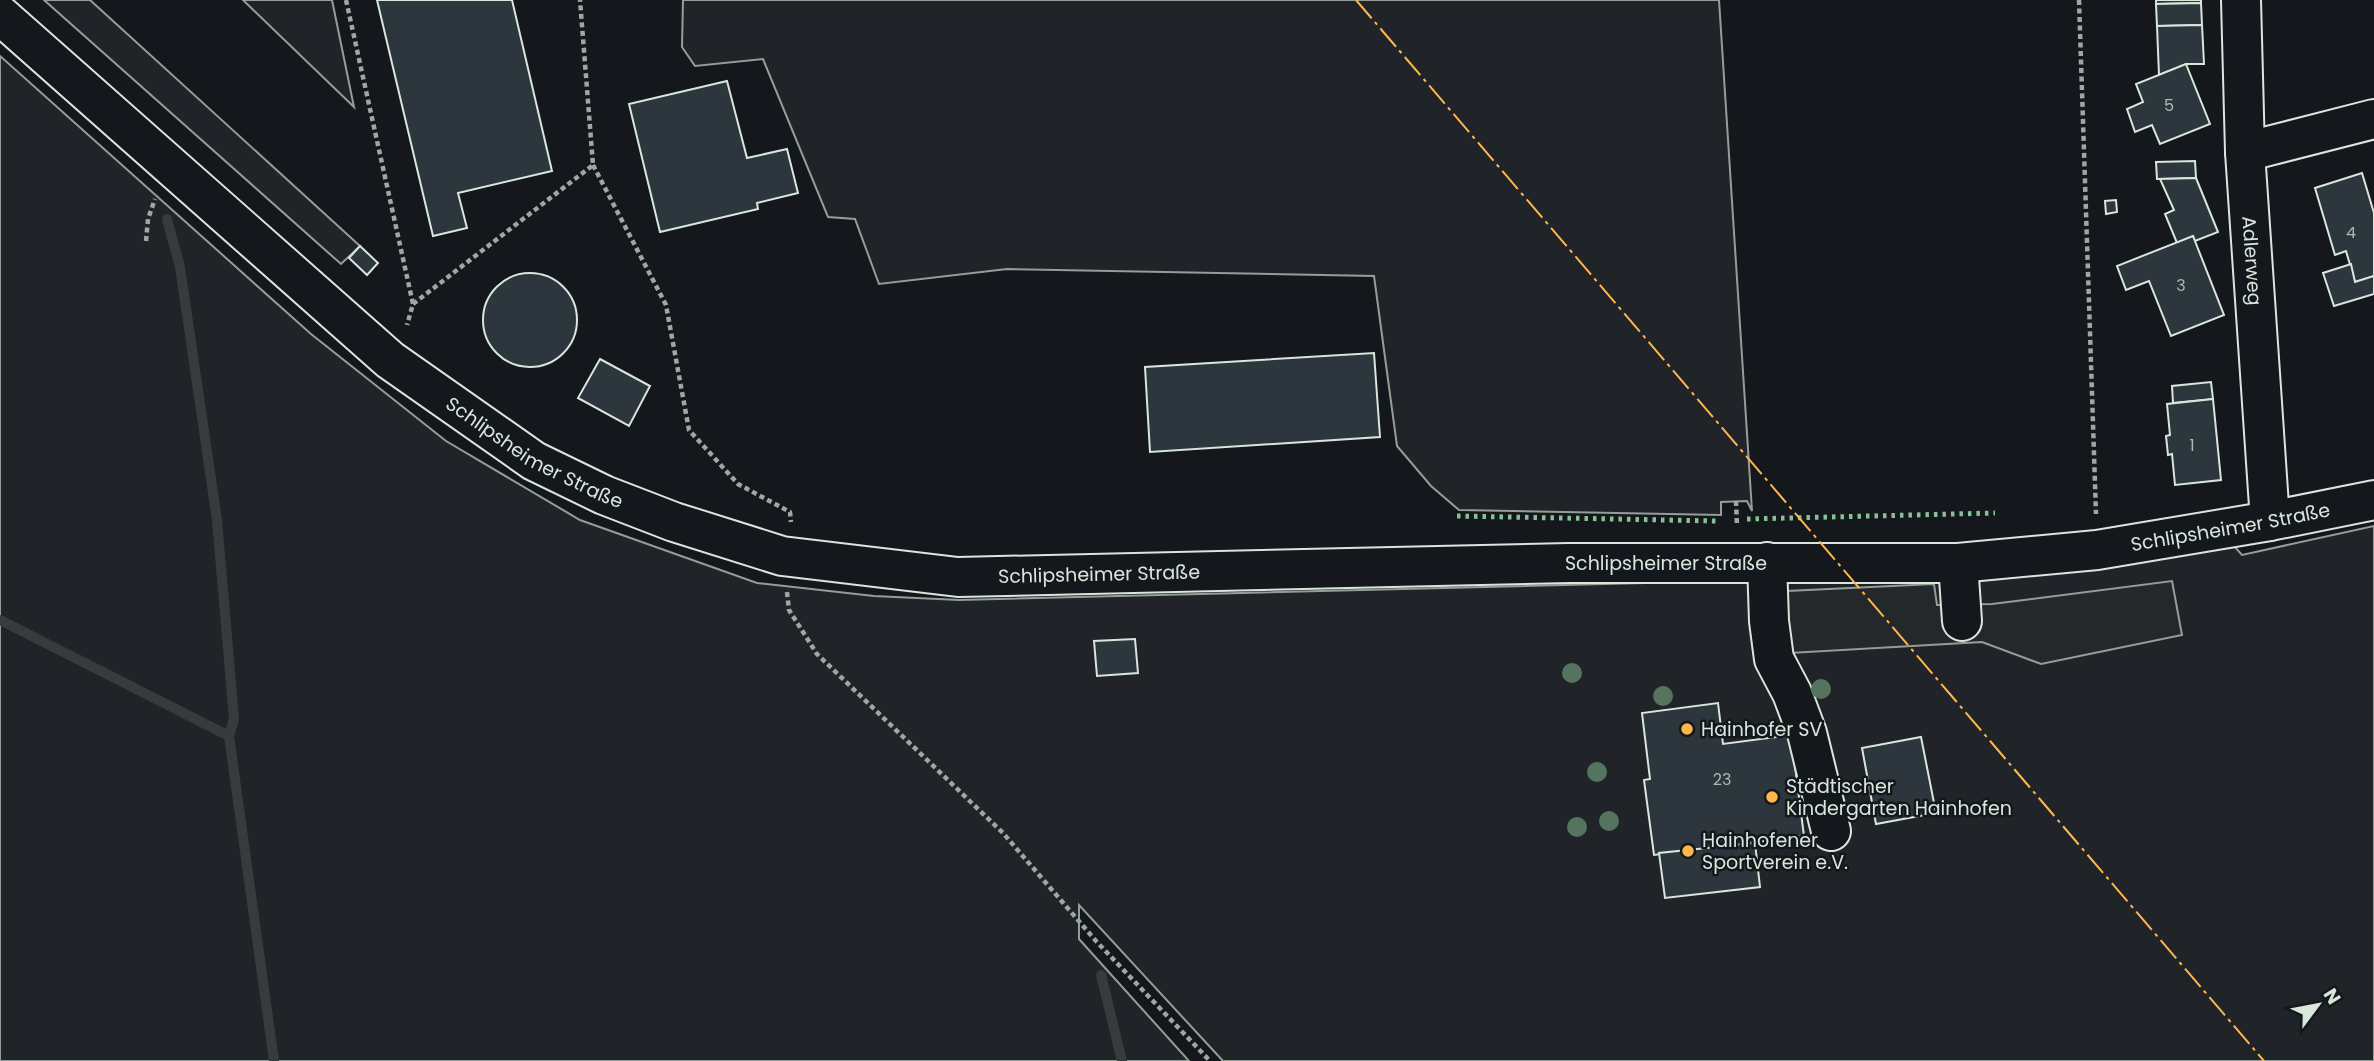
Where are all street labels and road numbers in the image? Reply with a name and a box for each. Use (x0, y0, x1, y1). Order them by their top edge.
street label: Adlerweg (2236, 215, 2269, 306)
street label: Schlipsheimer Straße (441, 390, 627, 515)
street label: Schlipsheimer Straße (2129, 496, 2332, 558)
street label: Schlipsheimer Straße (1565, 550, 1767, 577)
street label: Schlipsheimer Straße (998, 558, 1200, 590)

